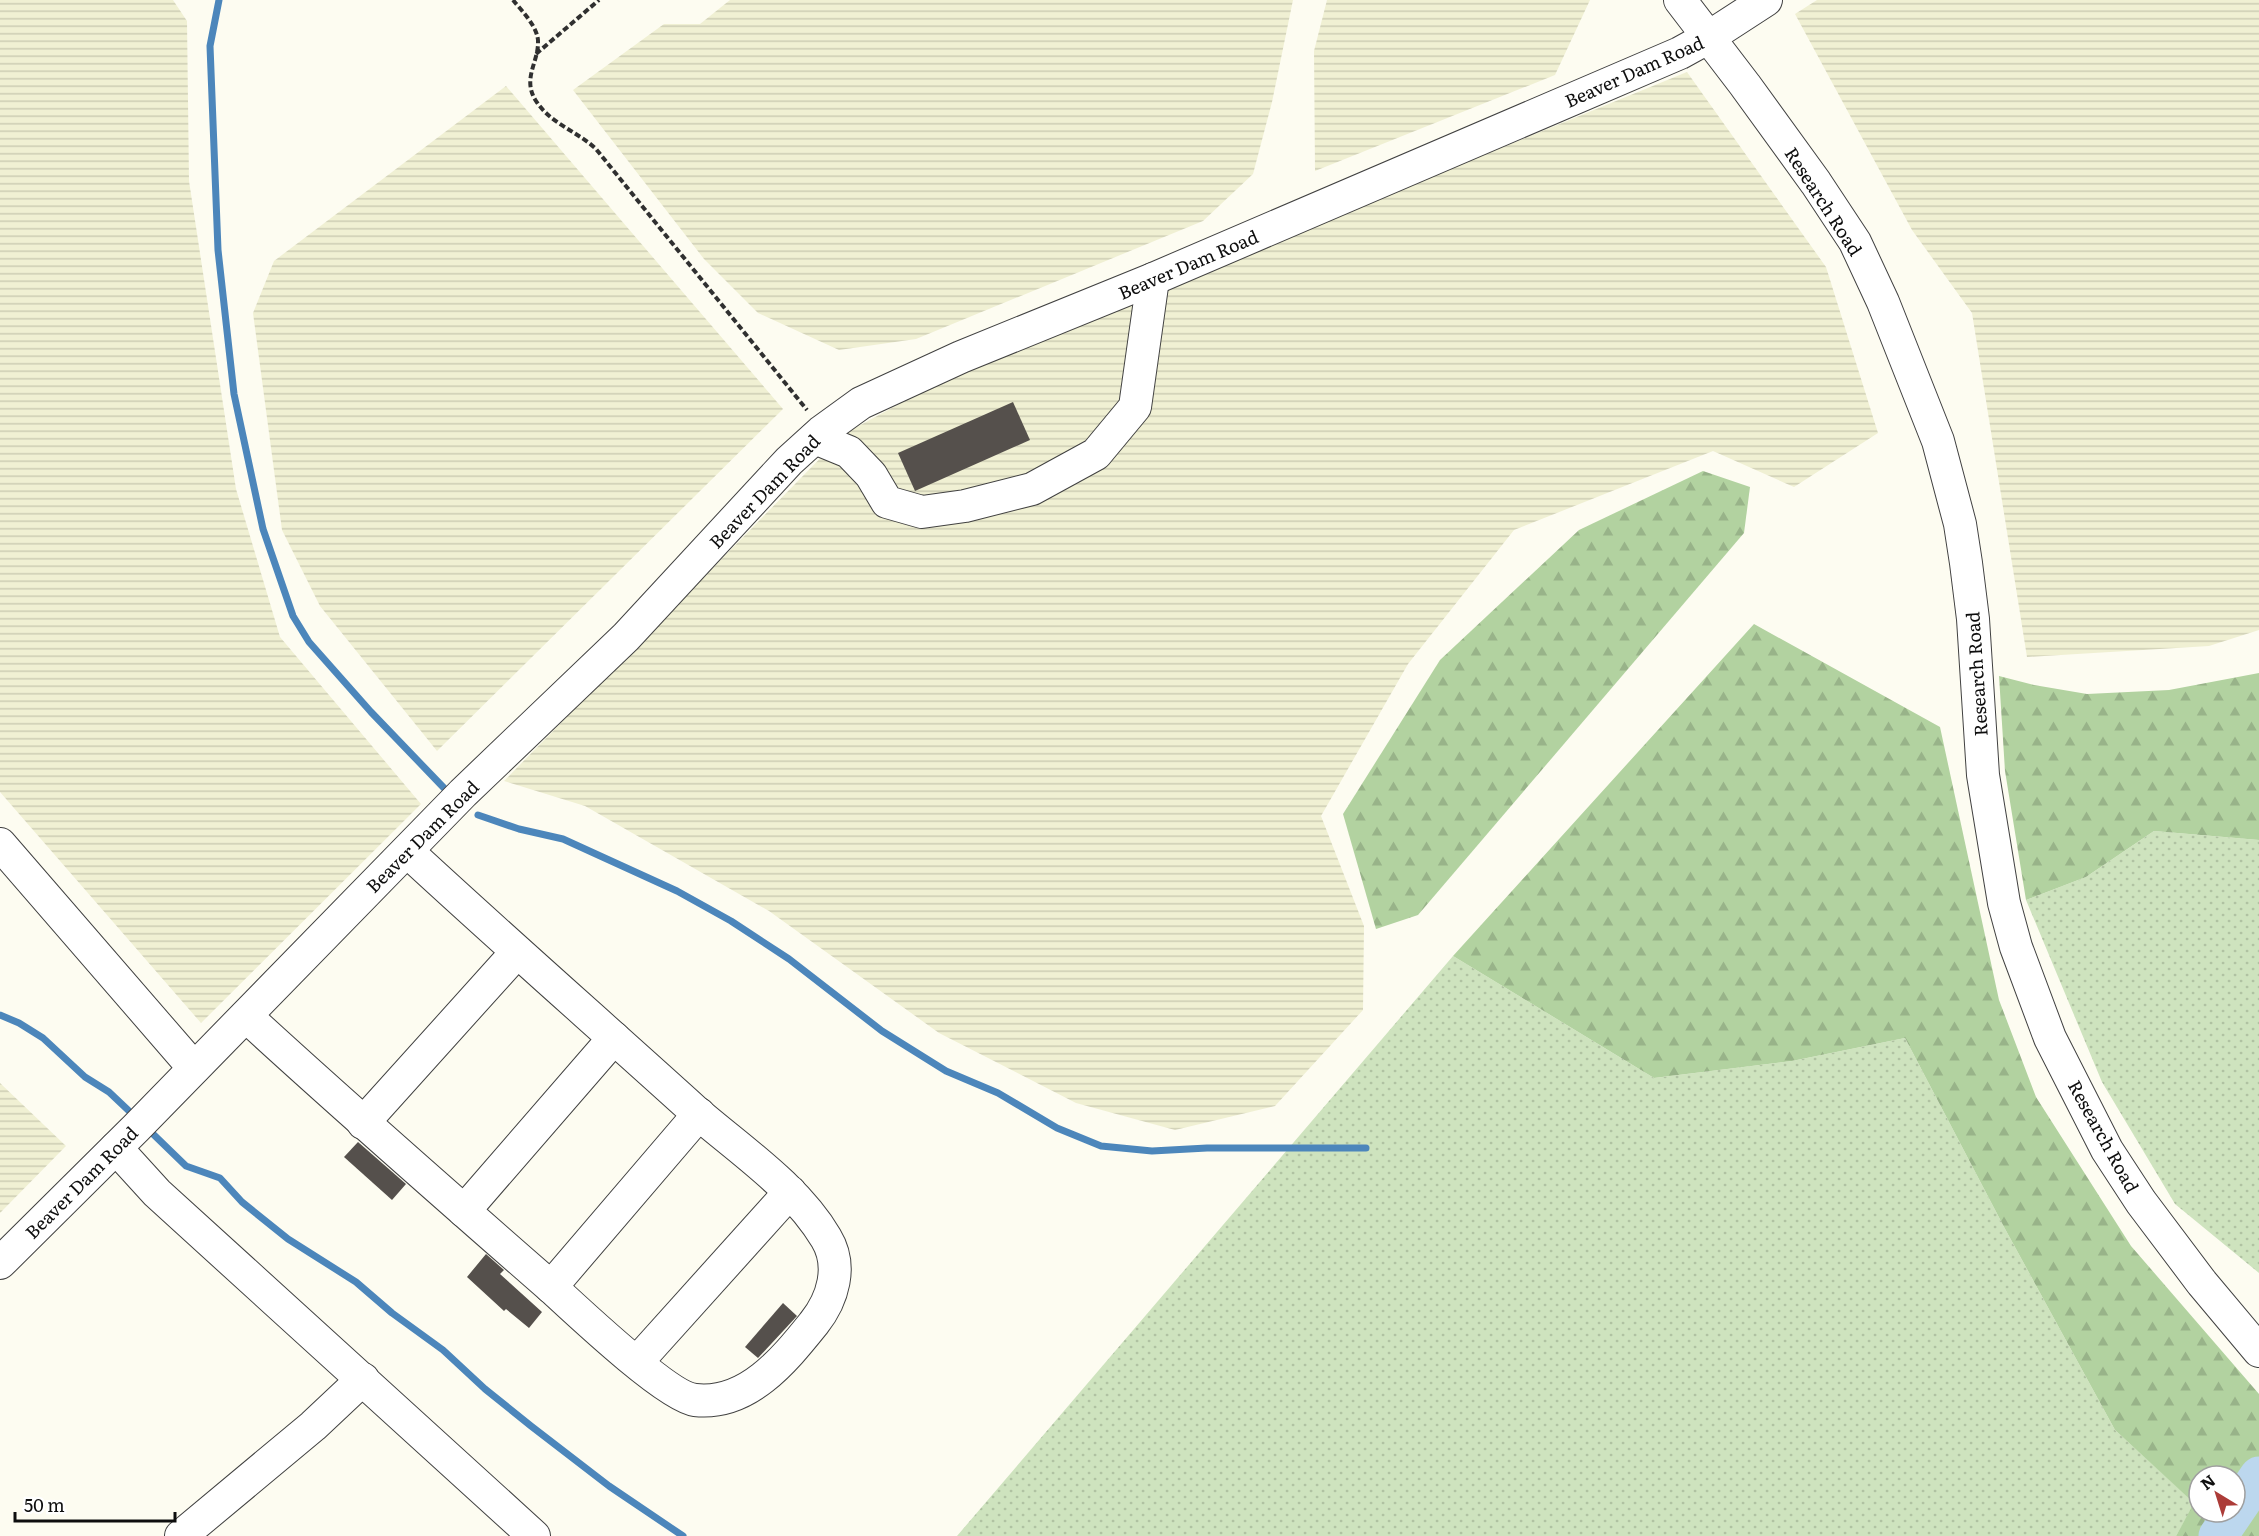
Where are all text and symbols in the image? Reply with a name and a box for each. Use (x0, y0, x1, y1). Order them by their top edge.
street label: Beaver Dam Road (1560, 28, 1708, 114)
street label: Research Road (1779, 141, 1869, 261)
street label: Beaver Dam Road (1114, 222, 1262, 306)
street label: Beaver Dam Road (702, 428, 826, 554)
street label: Research Road (1958, 611, 1994, 737)
street label: Beaver Dam Road (360, 774, 484, 898)
street label: Research Road (2062, 1075, 2146, 1197)
street label: Beaver Dam Road (19, 1120, 143, 1244)
north arrow (2187, 1464, 2247, 1524)
text: N (2194, 1468, 2220, 1495)
scale bar (15, 1485, 176, 1523)
text: 50 m (24, 1491, 65, 1518)

